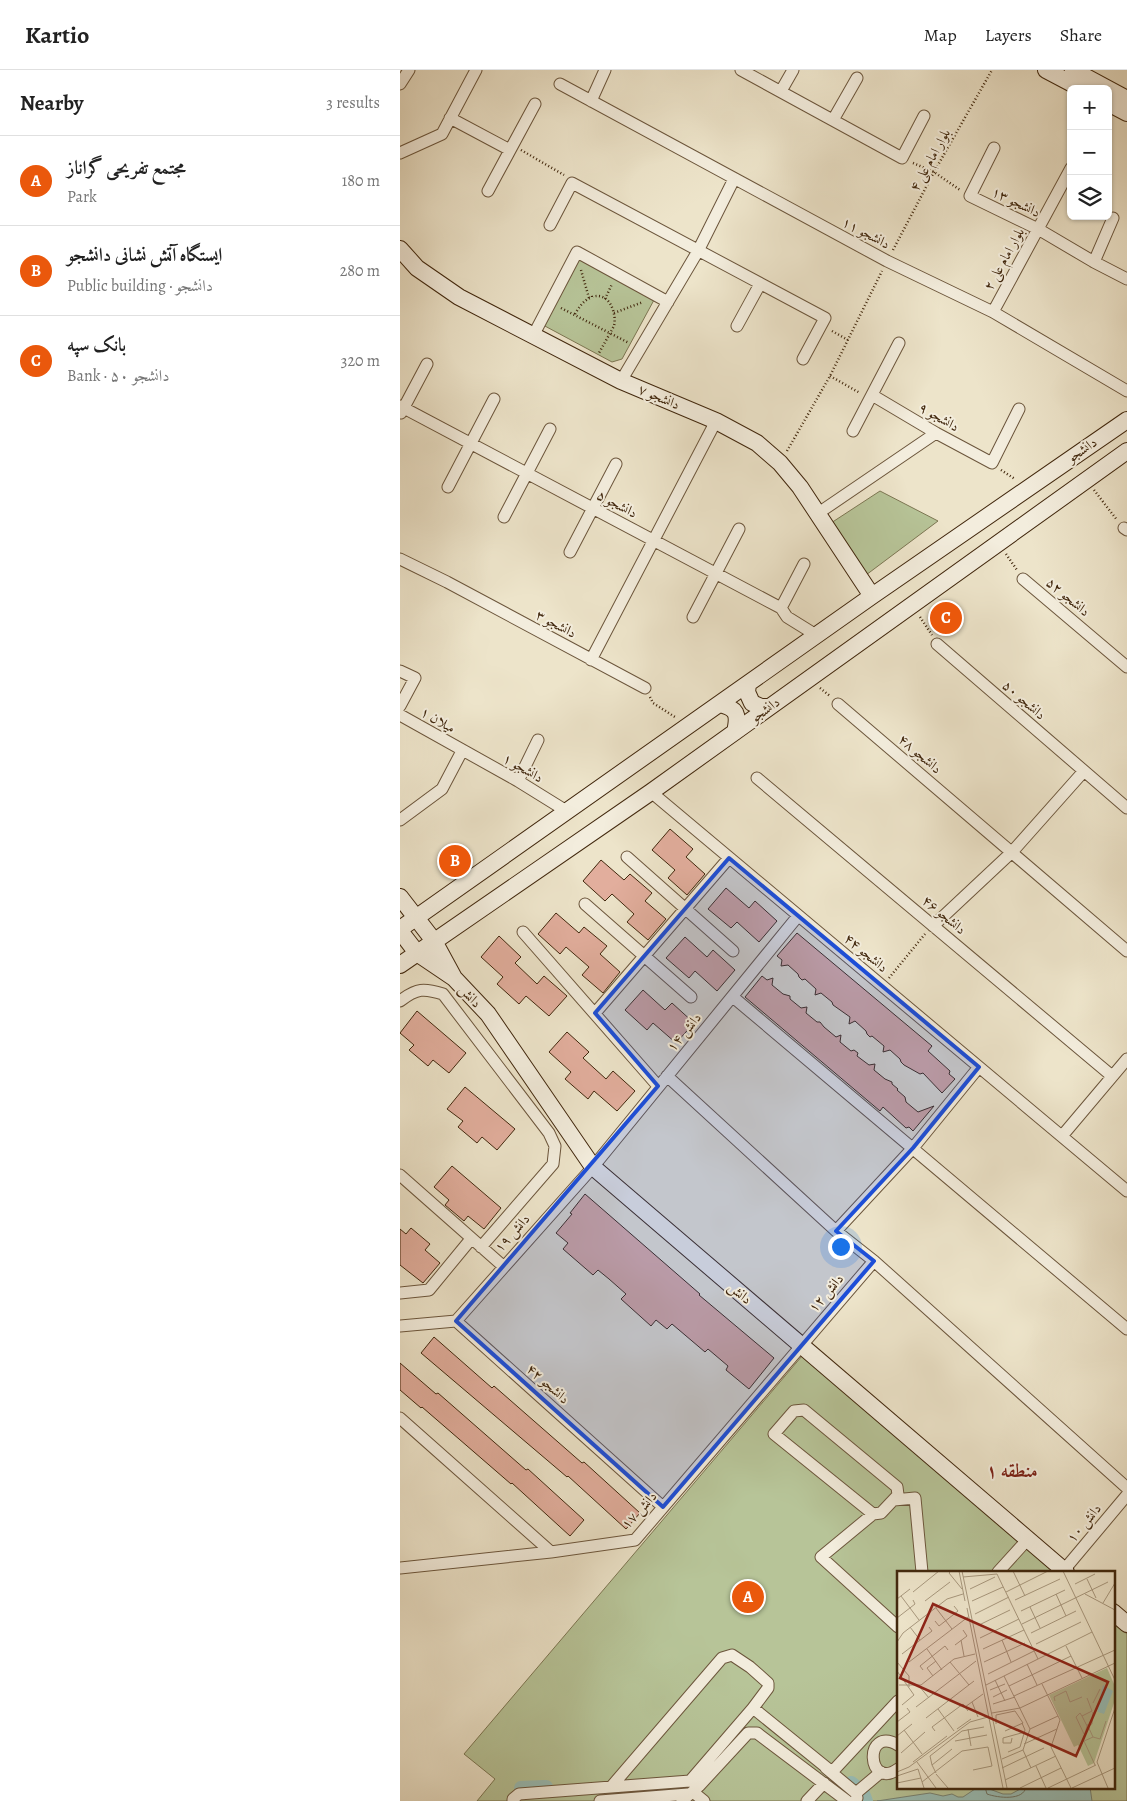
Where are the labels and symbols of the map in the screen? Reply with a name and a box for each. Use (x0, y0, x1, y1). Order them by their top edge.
street label: بلوار امام علی ۴ (905, 125, 958, 196)
street label: دانشجو ۱۳ (989, 182, 1043, 222)
street label: دانشجو ۱۱ (839, 212, 893, 254)
street label: بلوار امام علی ۲ (979, 224, 1032, 295)
street label: دانشجو ۷ (635, 380, 683, 414)
street label: دانشجو ۹ (915, 398, 963, 436)
street label: دانشجو (1061, 433, 1101, 468)
street label: دانشجو ۵ (593, 485, 641, 523)
street label: دانشجو ۵۲ (1042, 573, 1094, 621)
pin: C (930, 599, 962, 637)
street label: دانشجو ۳ (532, 605, 580, 643)
street label: دانشجو ۵۰ (998, 676, 1050, 724)
street label: دانشجو (745, 693, 784, 728)
street label: میلان ۱ (417, 702, 459, 738)
street label: دانشجو ۴۸ (894, 730, 946, 778)
street label: دانشجو ۱ (499, 749, 547, 787)
pin: B (439, 842, 471, 880)
street label: دانشجو ۴۶ (918, 891, 970, 939)
street label: دانشجو ۴۴ (840, 929, 892, 977)
street label: دانش (454, 980, 486, 1012)
street label: دانش ۱۴ (662, 1009, 706, 1055)
street label: دانش ۱۹ (490, 1210, 534, 1256)
your location (828, 1234, 854, 1260)
street label: دانش ۱۲ (804, 1270, 848, 1316)
street label: دانش (724, 1277, 756, 1309)
street label: دانشجو ۴۲ (522, 1360, 574, 1408)
district label: منطقه ۱ (986, 1458, 1038, 1484)
street label: دانش ۱۷ (617, 1487, 661, 1533)
street label: دانش ۱۰ (1062, 1500, 1106, 1546)
inset map (897, 1571, 1114, 1788)
pin: A (732, 1578, 764, 1616)

